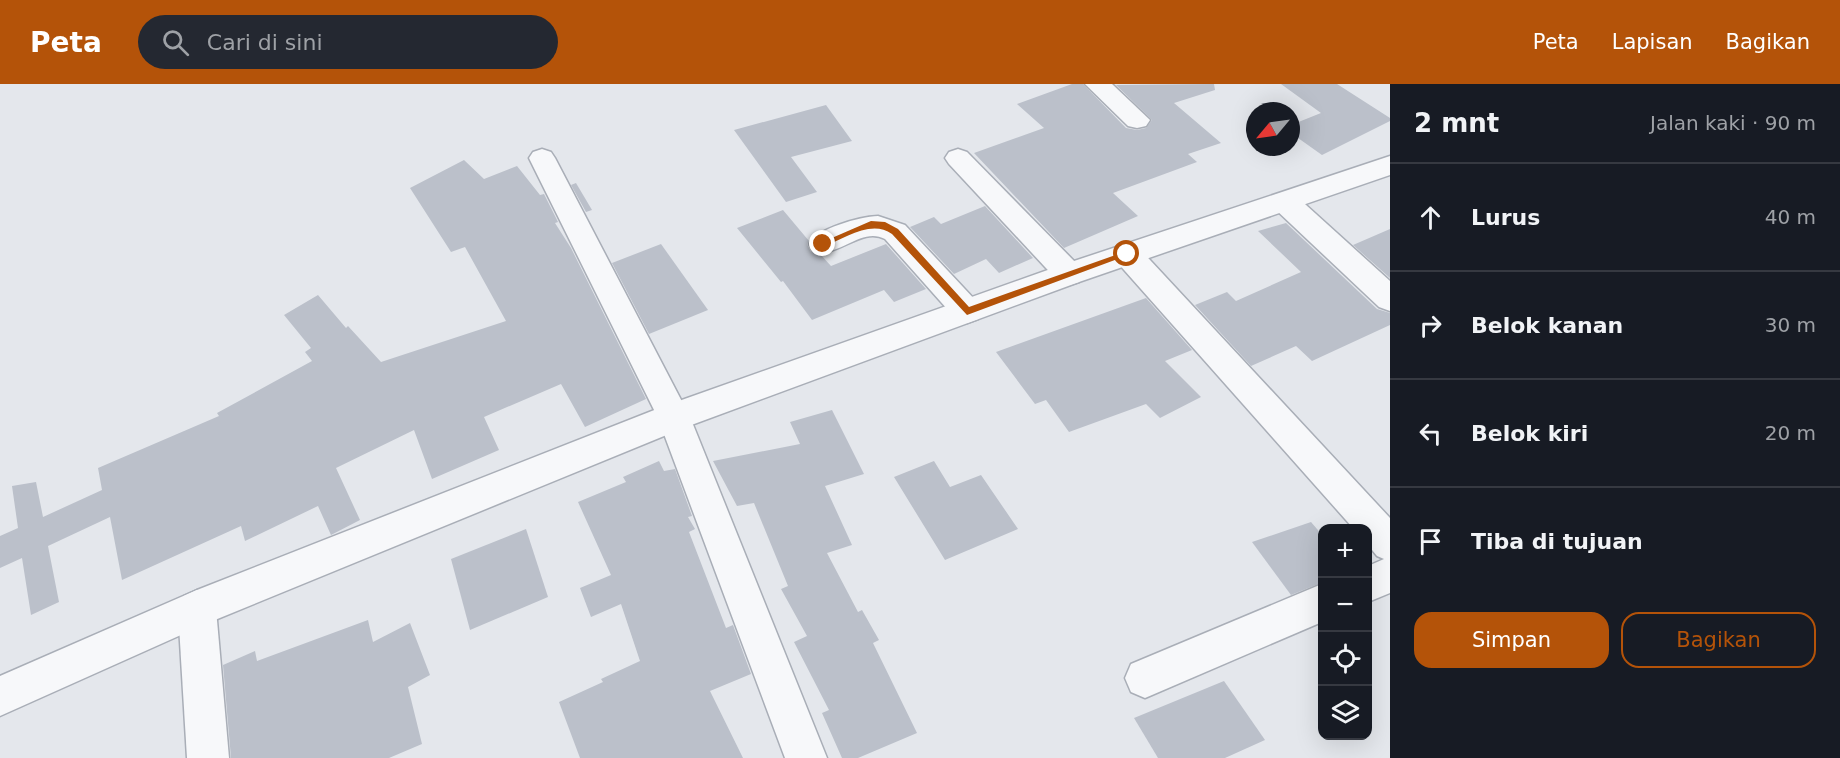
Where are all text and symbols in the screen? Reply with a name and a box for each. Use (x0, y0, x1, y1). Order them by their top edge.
search box (138, 15, 558, 69)
text: Peta (30, 26, 102, 59)
icon: search (159, 26, 192, 59)
text: Cari di sini (207, 30, 323, 55)
text: Peta (1533, 30, 1579, 54)
text: Lapisan (1612, 30, 1693, 54)
text: Bagikan (1726, 30, 1810, 54)
north arrow (1246, 102, 1300, 156)
text: 2 mnt (1414, 108, 1499, 138)
text: Jalan kaki · 90 m (1650, 111, 1816, 135)
icon: ahead (1414, 201, 1447, 234)
text: Lurus (1471, 205, 1540, 230)
text: 40 m (1765, 205, 1816, 229)
route end (809, 230, 835, 256)
route start (1113, 240, 1139, 266)
icon: right (1414, 309, 1447, 342)
text: Belok kanan (1471, 313, 1623, 338)
text: 30 m (1765, 313, 1816, 337)
icon: left (1414, 417, 1447, 450)
text: Belok kiri (1471, 421, 1588, 446)
text: 20 m (1765, 421, 1816, 445)
map controls (1318, 524, 1372, 740)
button: + (1318, 524, 1372, 578)
icon: arrive (1414, 525, 1447, 558)
text: Tiba di tujuan (1471, 529, 1643, 554)
button: − (1318, 578, 1372, 632)
button: Simpan (1414, 612, 1609, 668)
button: Bagikan (1621, 612, 1816, 668)
button: locate (1318, 632, 1372, 686)
button: layers (1318, 686, 1372, 740)

